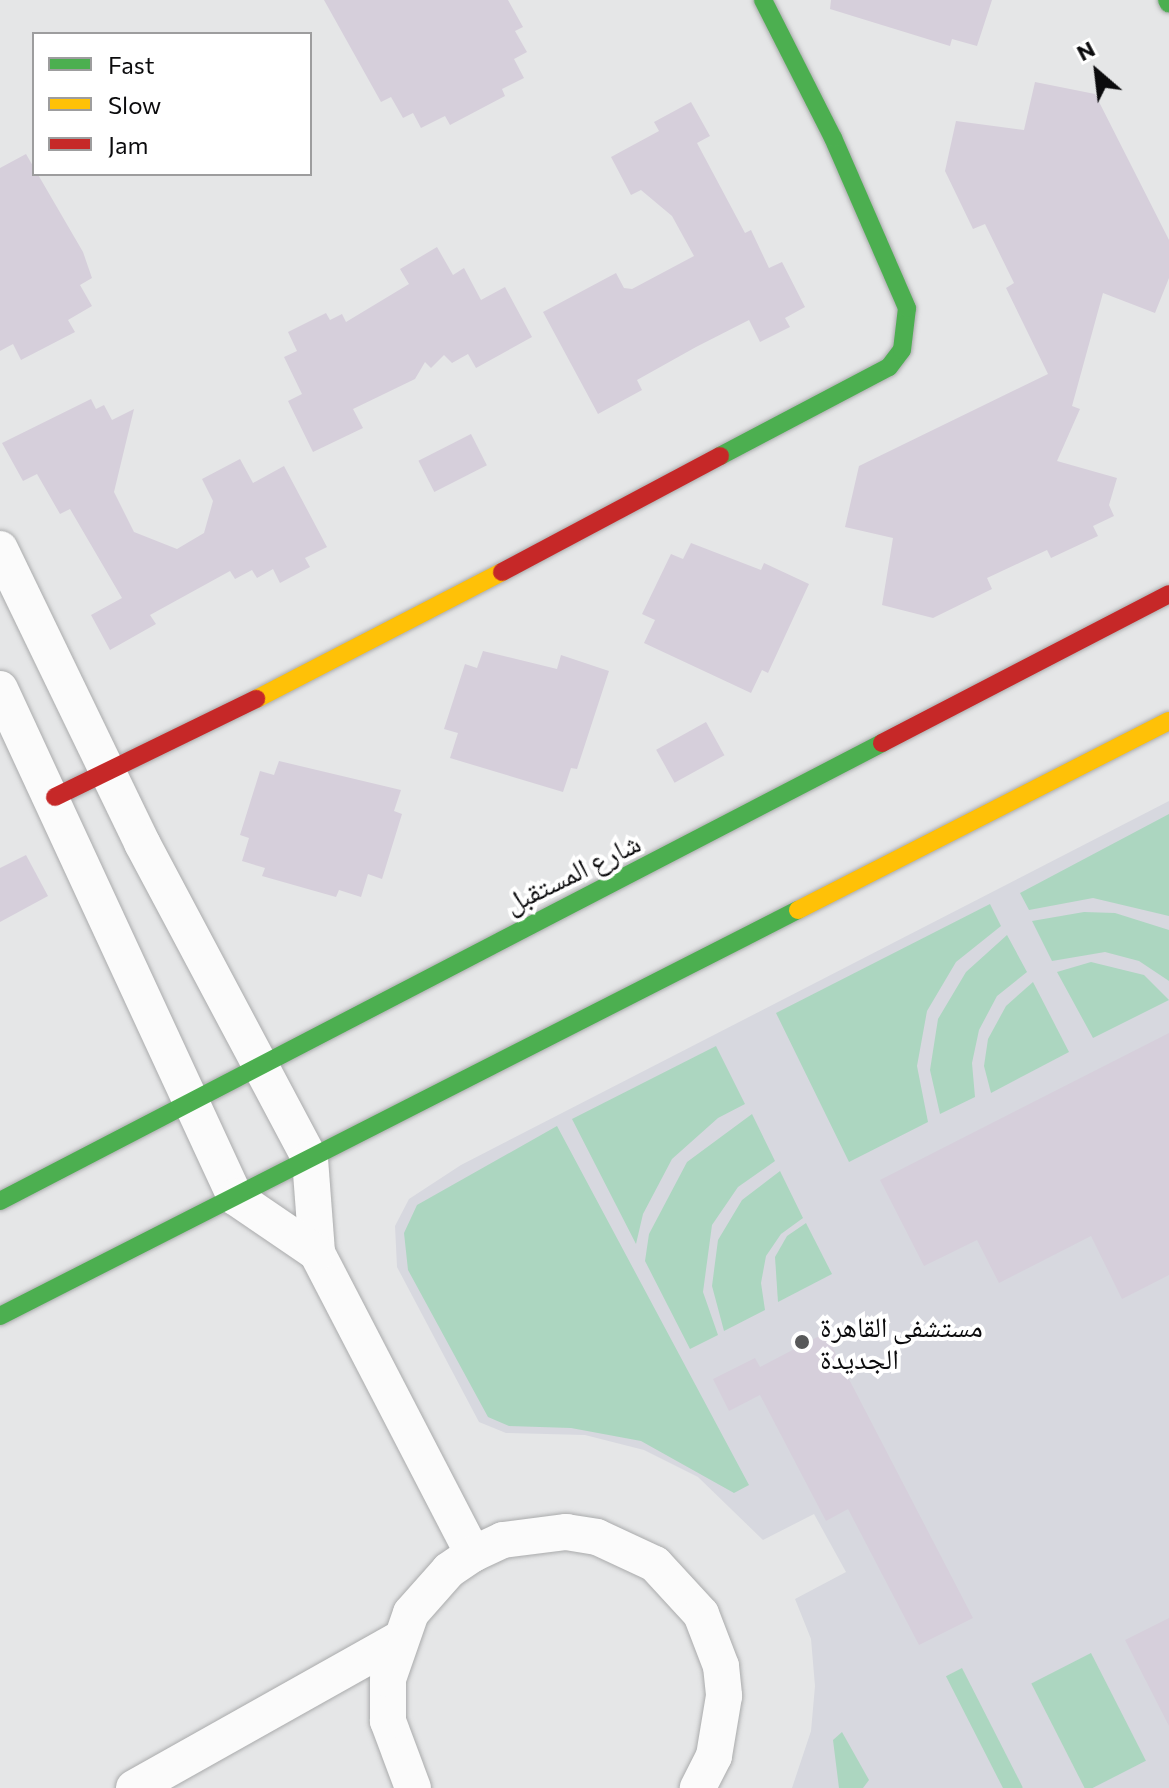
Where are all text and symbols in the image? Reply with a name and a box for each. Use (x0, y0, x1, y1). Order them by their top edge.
legend (32, 32, 312, 176)
north arrow (1057, 32, 1137, 112)
text: N (1072, 35, 1099, 66)
text: Fast (108, 50, 155, 79)
text: Slow (108, 90, 161, 119)
text: Jam (108, 130, 148, 159)
street label: شارع المستقبل (499, 825, 645, 919)
place label: مستشفى القاهرة الجديدة (820, 1309, 983, 1375)
marker: مستشفى القاهرة الجديدة (791, 1331, 813, 1353)

